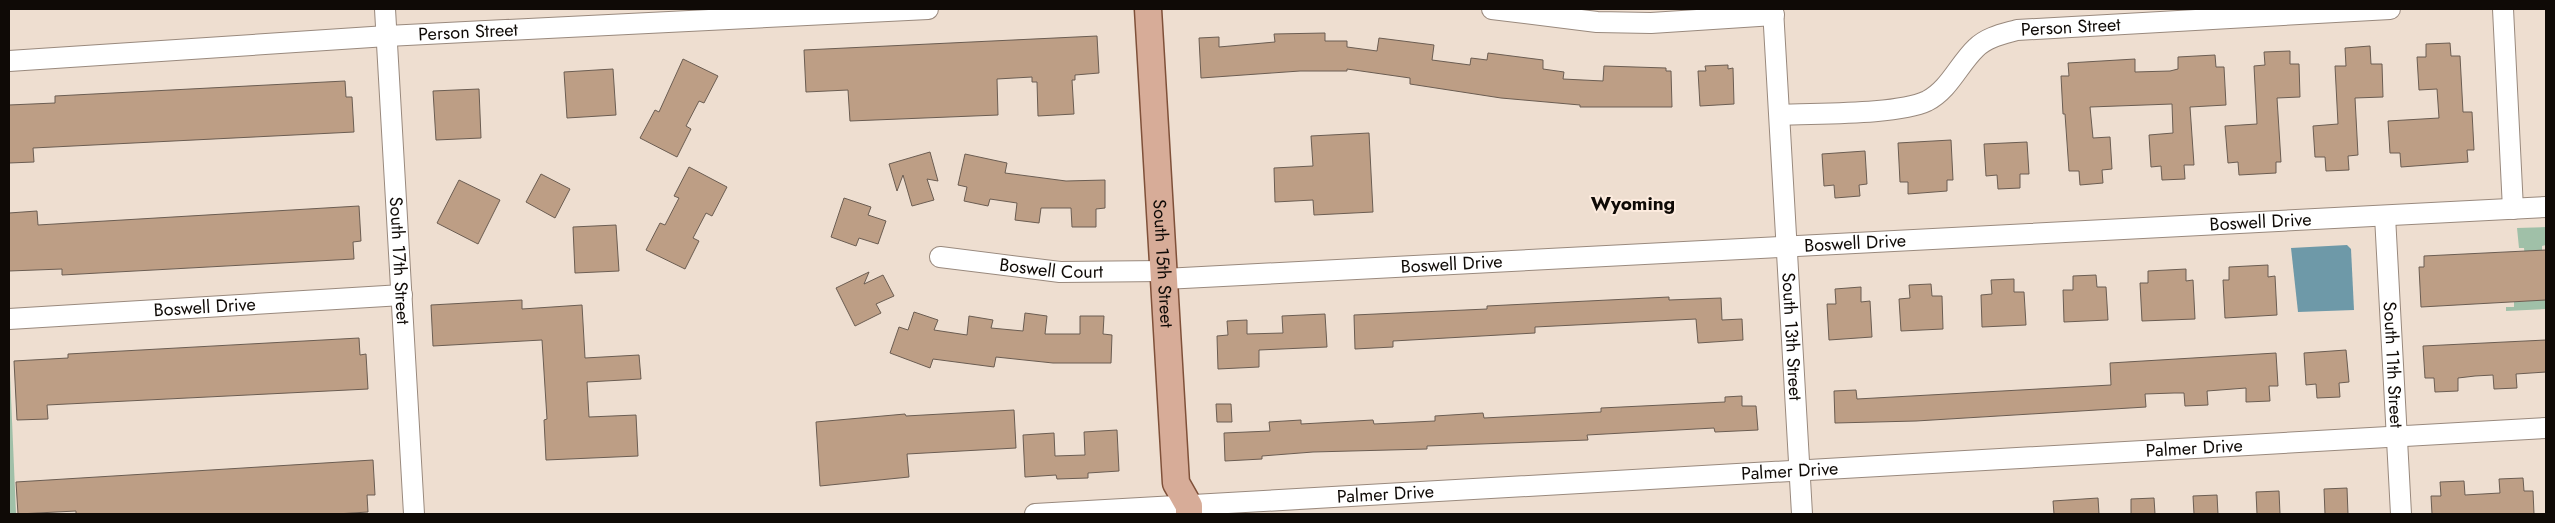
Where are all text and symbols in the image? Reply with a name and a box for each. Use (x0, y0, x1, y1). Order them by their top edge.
street label: Person Street (2020, 11, 2122, 43)
street label: Person Street (418, 16, 519, 47)
district label: Wyoming (1591, 190, 1675, 217)
street label: South 17th Street (383, 196, 416, 326)
street label: South 15th Street (1146, 199, 1180, 329)
street label: Boswell Drive (2209, 206, 2312, 238)
street label: Boswell Drive (1803, 227, 1907, 259)
street label: Boswell Drive (1400, 248, 1503, 280)
street label: Boswell Court (998, 252, 1104, 285)
street label: South 13th Street (1775, 272, 1809, 402)
street label: Boswell Drive (153, 291, 256, 323)
street label: South 11th Street (2377, 301, 2409, 429)
street label: Palmer Drive (2145, 432, 2243, 464)
street label: Palmer Drive (1741, 455, 1839, 487)
street label: Palmer Drive (1336, 478, 1435, 510)

